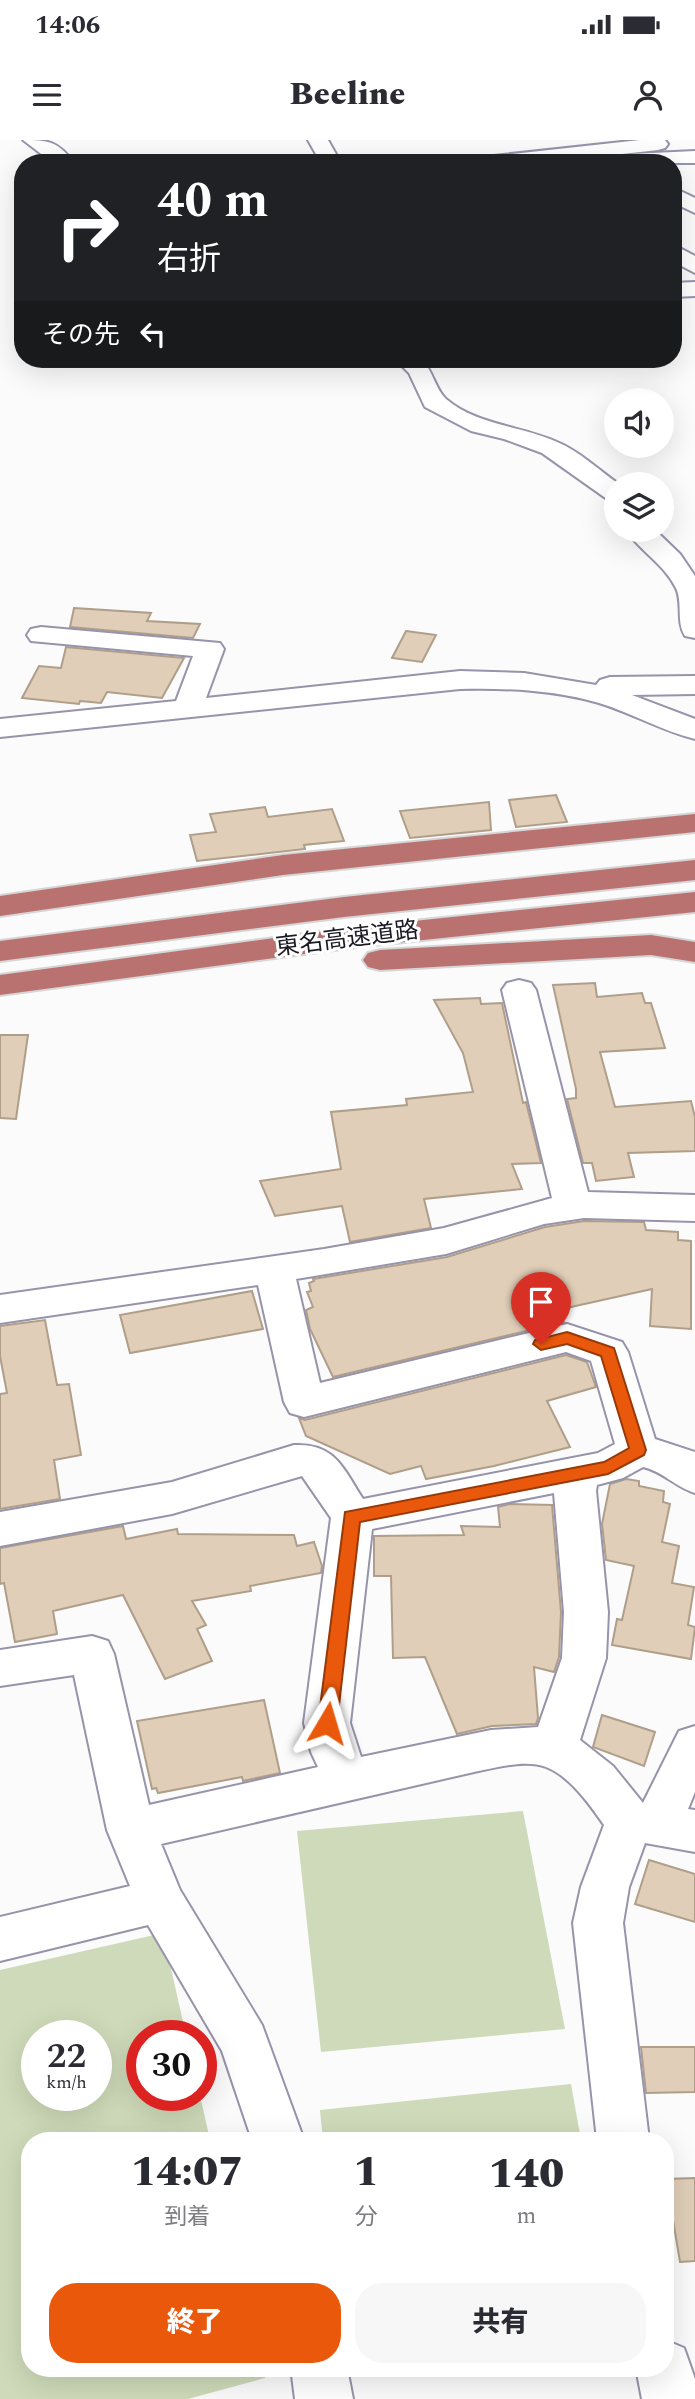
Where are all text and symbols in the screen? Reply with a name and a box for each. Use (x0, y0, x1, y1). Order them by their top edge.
text: 14:06 (35, 5, 100, 45)
text: Beeline (290, 70, 405, 119)
icon: menu (28, 76, 66, 114)
icon: person (629, 76, 667, 114)
text: 40 m (157, 164, 268, 239)
icon: right (42, 182, 133, 273)
text: 右折 (157, 235, 221, 284)
text: その先 (42, 315, 120, 355)
icon: left (134, 315, 172, 353)
map controls (604, 388, 674, 542)
button: sound (604, 388, 674, 458)
button: layers (604, 472, 674, 542)
street label: 東名高速道路 (273, 912, 421, 966)
pin (511, 1272, 571, 1344)
icon: arrive (522, 1283, 560, 1321)
position arrow (290, 1686, 364, 1760)
speed limit sign: 30 (126, 2020, 217, 2111)
text: 22 (47, 2030, 86, 2083)
text: km/h (46, 2069, 87, 2096)
text: 14:07 (131, 2141, 243, 2204)
text: 1 (353, 2141, 379, 2204)
text: 140 (488, 2143, 564, 2206)
text: m (516, 2199, 536, 2234)
text: 到着 (164, 2200, 210, 2235)
text: 分 (354, 2200, 377, 2235)
button: 終了 (49, 2283, 341, 2363)
button: 共有 (355, 2283, 646, 2363)

